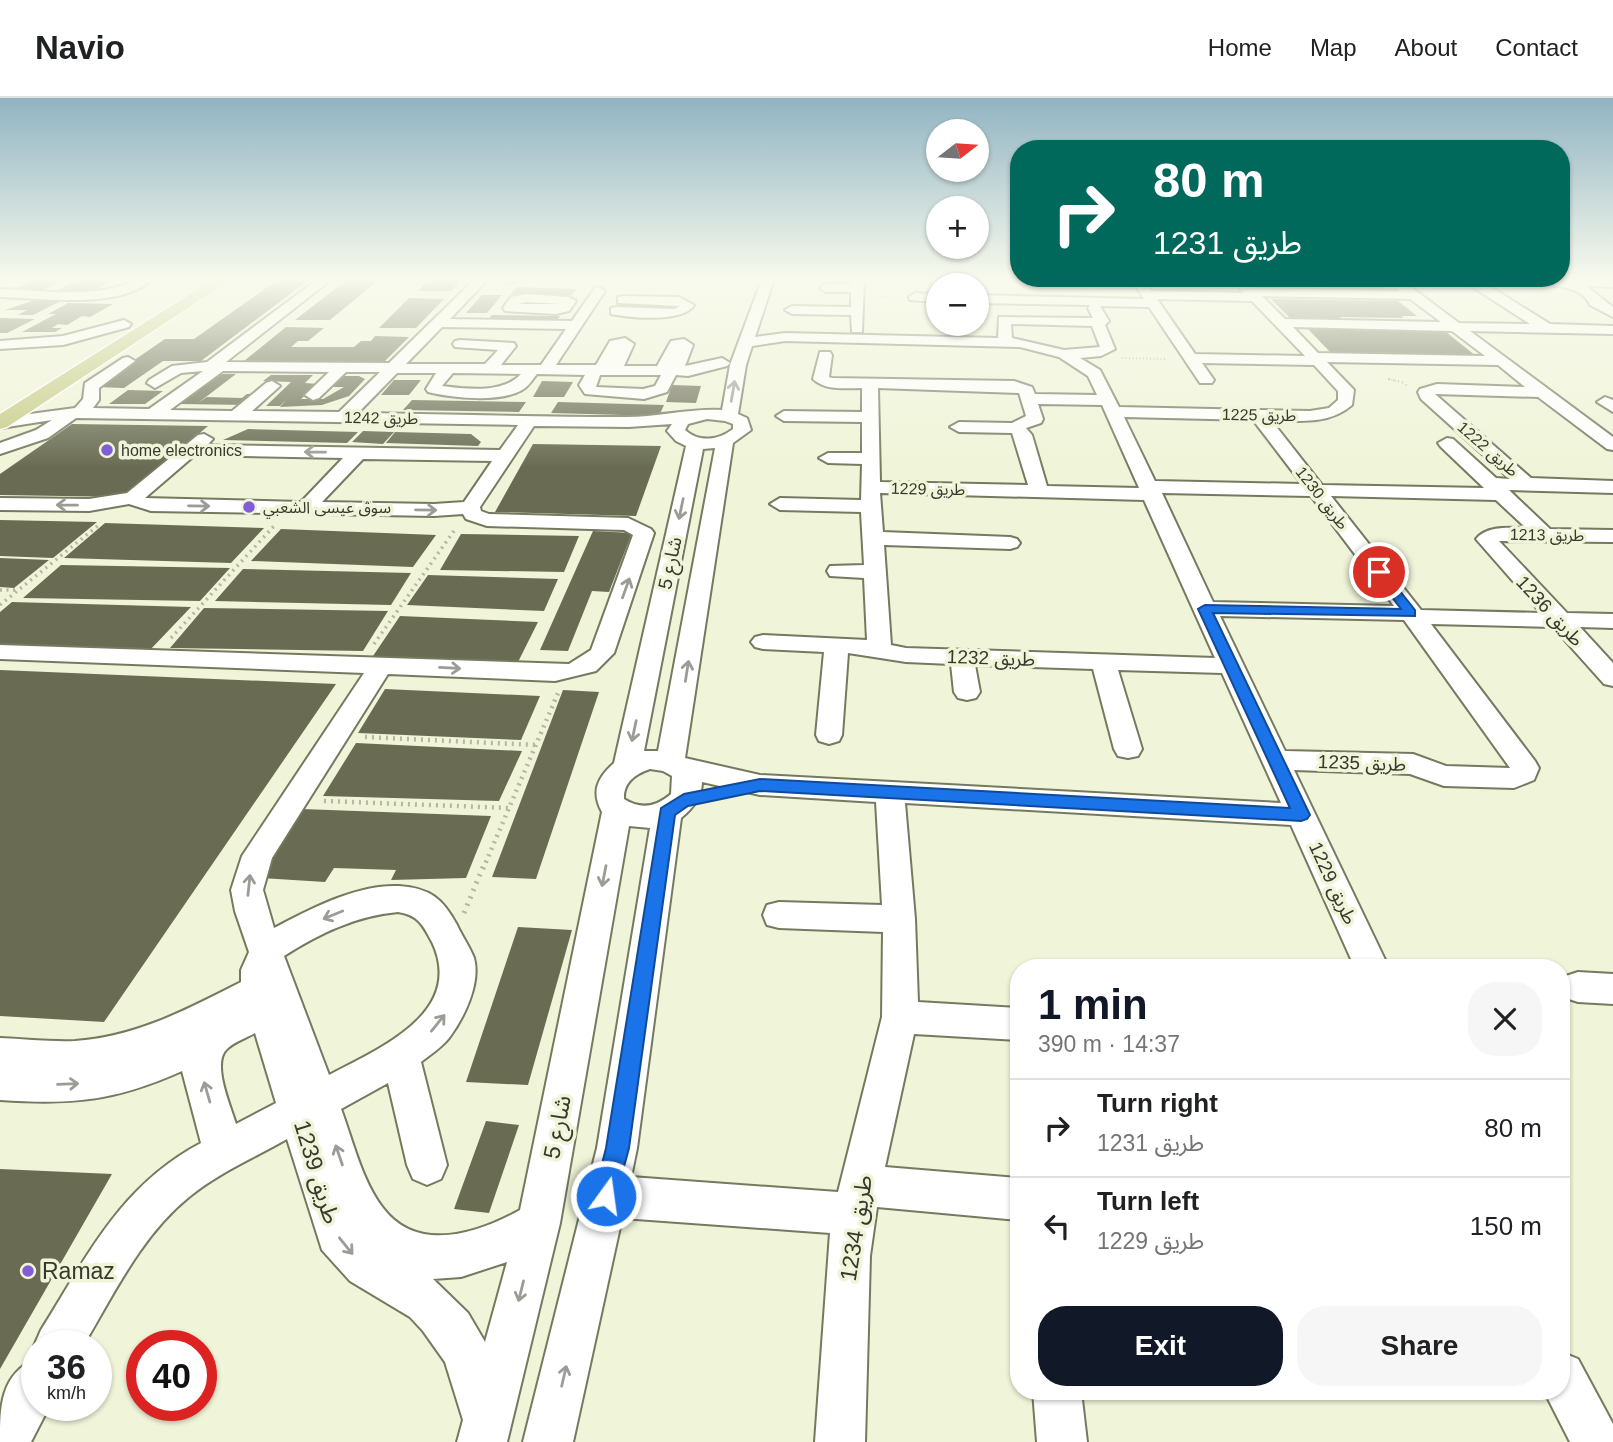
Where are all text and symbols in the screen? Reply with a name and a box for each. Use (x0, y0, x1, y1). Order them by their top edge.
text: Navio (35, 29, 125, 66)
text: Home (1208, 34, 1272, 61)
text: Map (1310, 34, 1357, 61)
text: About (1395, 34, 1457, 61)
text: Contact (1495, 34, 1578, 61)
north arrow (926, 119, 989, 182)
map controls (926, 119, 989, 336)
text: 80 m (1153, 153, 1265, 207)
icon: right (1038, 168, 1129, 259)
button: + (926, 196, 989, 259)
text: طريق 1231 (1153, 225, 1302, 261)
button: − (926, 273, 989, 336)
one-way arrow (727, 380, 741, 403)
street label: طريق 1225 (1222, 406, 1297, 426)
street label: طريق 1242 (344, 409, 419, 429)
street label: طريق 1222 (1453, 418, 1522, 481)
marker: home electronics (99, 442, 115, 458)
place label: home electronics (121, 442, 242, 459)
one-way arrow (304, 445, 327, 459)
street label: طريق 1230 (1291, 463, 1352, 534)
street label: طريق 1229 (891, 480, 966, 500)
one-way arrow (674, 497, 688, 520)
one-way arrow (55, 498, 78, 512)
one-way arrow (187, 499, 210, 512)
marker: سوق عيسى الشعبي (241, 499, 257, 515)
place label: سوق عيسى الشعبي (263, 499, 391, 519)
one-way arrow (415, 503, 438, 517)
street label: طريق 1213 (1510, 526, 1585, 546)
street label: شارع 5 (654, 535, 689, 592)
pin (1349, 542, 1409, 602)
icon: arrive (1360, 553, 1398, 591)
street label: طريق 1236 (1511, 572, 1588, 651)
one-way arrow (620, 577, 633, 599)
street label: طريق 1232 (946, 646, 1036, 671)
one-way arrow (681, 660, 694, 682)
one-way arrow (438, 662, 461, 675)
one-way arrow (627, 719, 641, 742)
street label: طريق 1235 (1317, 751, 1407, 776)
street label: طريق 1229 (1304, 838, 1361, 928)
one-way arrow (597, 864, 611, 887)
one-way arrow (243, 874, 256, 897)
one-way arrow (323, 909, 344, 922)
text: 1 min (1038, 981, 1148, 1028)
button: close (1468, 982, 1542, 1056)
one-way arrow (430, 1014, 446, 1032)
text: 390 m · 14:37 (1038, 1031, 1180, 1057)
one-way arrow (56, 1078, 79, 1091)
one-way arrow (200, 1081, 213, 1103)
text: Turn right (1097, 1088, 1218, 1118)
street label: شارع 5 (538, 1093, 580, 1162)
icon: right (1038, 1109, 1076, 1147)
text: 80 m (1484, 1113, 1542, 1143)
street label: طريق 1239 (288, 1117, 345, 1227)
text: طريق 1231 (1097, 1130, 1204, 1156)
one-way arrow (332, 1145, 344, 1167)
position arrow (569, 1159, 643, 1233)
street label: طريق 1234 (835, 1173, 878, 1283)
text: Turn left (1097, 1186, 1199, 1216)
icon: left (1038, 1207, 1076, 1245)
text: 150 m (1470, 1211, 1542, 1241)
text: طريق 1229 (1097, 1228, 1204, 1254)
one-way arrow (338, 1237, 354, 1255)
place label: Ramaz (42, 1258, 115, 1284)
marker: Ramaz (20, 1263, 36, 1279)
one-way arrow (514, 1279, 527, 1302)
button: Exit (1038, 1306, 1283, 1386)
button: Share (1297, 1306, 1542, 1386)
speed limit sign: 40 (126, 1330, 217, 1421)
text: 36 (47, 1347, 86, 1386)
one-way arrow (558, 1365, 571, 1387)
text: km/h (47, 1383, 86, 1403)

